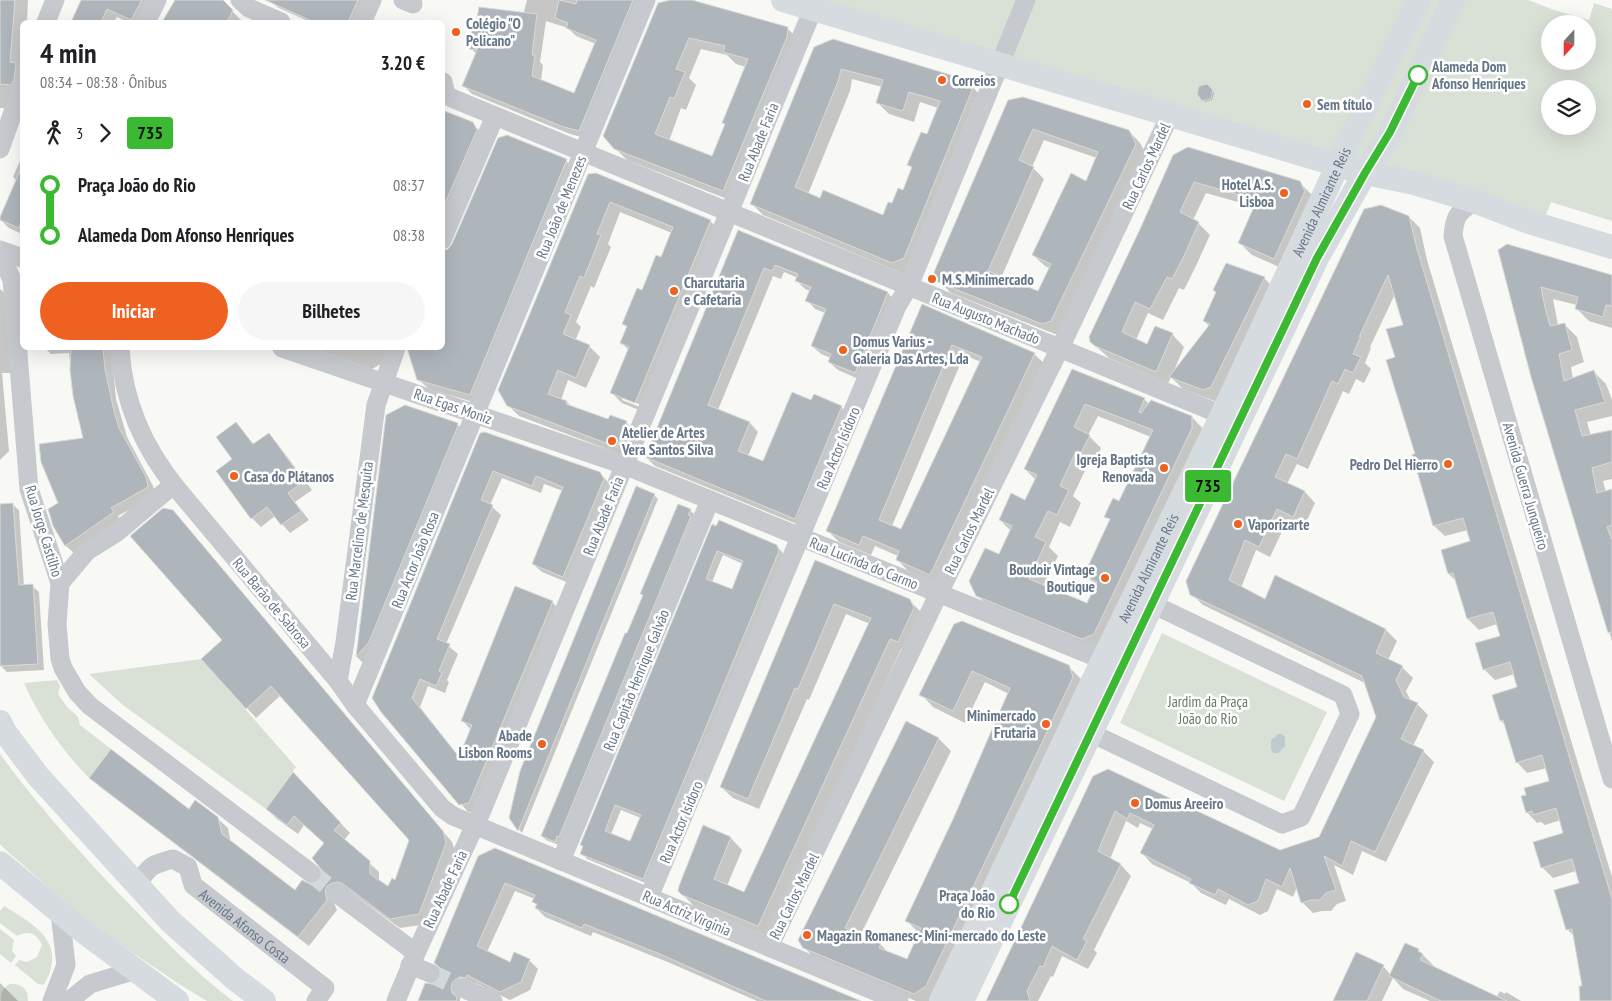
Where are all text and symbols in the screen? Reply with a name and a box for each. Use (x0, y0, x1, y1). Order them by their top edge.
place label: Colégio "O Pelicano" (466, 14, 521, 50)
north arrow (1541, 15, 1596, 70)
map controls (1541, 15, 1596, 135)
marker: Colégio "O Pelicano" (450, 26, 462, 38)
text: 4 min (40, 34, 97, 71)
text: 3.20 € (381, 51, 425, 75)
place label: Alameda Dom Afonso Henriques (1431, 57, 1526, 93)
marker: Alameda Dom Afonso Henriques (1408, 65, 1428, 85)
place label: Correios (952, 71, 996, 90)
text: 08:34 – 08:38 · Ônibus (40, 72, 167, 92)
marker: Correios (936, 74, 948, 86)
button: layers (1541, 80, 1596, 135)
place label: Sem título (1317, 95, 1372, 114)
marker: Sem título (1301, 98, 1313, 110)
street label: Rua Abade Faria (734, 100, 782, 184)
icon: walk (40, 119, 68, 147)
icon: forward (91, 119, 119, 147)
street label: Rua Carlos Mardel (1118, 119, 1175, 213)
text: 735 (137, 121, 163, 144)
text: 3 (76, 123, 83, 143)
street label: Avenida Almirante Reis (1287, 144, 1354, 260)
street label: Rua João de Menezes (532, 153, 590, 261)
text: Praça João do Rio (78, 173, 196, 197)
text: 08:37 (393, 175, 425, 195)
place label: Hotel A.S. Lisboa (1222, 175, 1274, 211)
marker: Hotel A.S. Lisboa (1278, 187, 1290, 199)
text: Alameda Dom Afonso Henriques (78, 223, 294, 247)
text: 08:38 (393, 225, 425, 245)
place label: M.S.Minimercado (942, 270, 1034, 289)
place label: Charcutaria e Cafetaria (684, 273, 745, 309)
marker: M.S.Minimercado (926, 273, 938, 285)
button: Iniciar (40, 282, 228, 340)
button: Bilhetes (238, 282, 425, 340)
marker: Charcutaria e Cafetaria (668, 285, 680, 297)
street label: Rua Augusto Machado (929, 288, 1043, 348)
place label: Domus Varius - Galeria Das Artes, Lda (853, 332, 969, 368)
marker: Domus Varius - Galeria Das Artes, Lda (837, 344, 849, 356)
street label: Rua Egas Moniz (411, 384, 495, 428)
street label: Rua Actor Isidoro (812, 404, 864, 492)
street label: Avenida Guerra Junqueiro (1499, 420, 1553, 552)
place label: Atelier de Artes Vera Santos Silva (621, 423, 713, 459)
marker: Atelier de Artes Vera Santos Silva (606, 435, 618, 447)
place label: Igreja Baptista Renovada (1077, 450, 1154, 486)
place label: Pedro Del Hierro (1350, 455, 1438, 474)
marker: Pedro Del Hierro (1442, 458, 1454, 470)
street label: Rua Marcelino de Mesquita (341, 460, 377, 602)
marker: Igreja Baptista Renovada (1158, 462, 1170, 474)
place label: Casa do Plátanos (244, 467, 334, 486)
marker: Casa do Plátanos (228, 470, 240, 482)
line badge: 735 (1179, 470, 1237, 502)
street label: Rua Abade Faria (579, 474, 627, 558)
text: 735 (1195, 474, 1221, 497)
street label: Rua Jorge Castilho (21, 483, 67, 579)
street label: Rua Carlos Mardel (940, 484, 998, 577)
street label: Rua Actor João Rosa (387, 509, 443, 611)
street label: Avenida Almirante Reis (1113, 510, 1182, 625)
place label: Vaporizarte (1247, 515, 1310, 534)
marker: Vaporizarte (1232, 518, 1244, 530)
street label: Rua Lucinda do Carmo (807, 533, 921, 593)
street label: Rua Barão de Sabrosa (229, 554, 315, 652)
place label: Boudoir Vintage Boutique (1009, 560, 1095, 596)
marker: Boudoir Vintage Boutique (1099, 572, 1111, 584)
street label: Rua Capitão Henrique Galvão (599, 607, 673, 753)
park label: Jardim da Praça João do Rio (1167, 692, 1248, 728)
place label: Minimercado Frutaria (967, 706, 1036, 742)
marker: Minimercado Frutaria (1040, 718, 1052, 730)
place label: Abade Lisbon Rooms (458, 726, 532, 762)
marker: Abade Lisbon Rooms (536, 738, 548, 750)
street label: Rua Actor Isidoro (655, 778, 707, 866)
place label: Domus Areeiro (1145, 794, 1224, 813)
marker: Domus Areeiro (1129, 797, 1141, 809)
street label: Rua Abade Faria (419, 847, 471, 931)
street label: Rua Carlos Mardel (765, 849, 823, 942)
street label: Avenida Afonso Costa (196, 884, 294, 967)
street label: Rua Actriz Virginia (640, 886, 734, 940)
place label: Praça João do Rio (939, 886, 995, 922)
marker: Praça João do Rio (999, 894, 1019, 914)
place label: Magazin Romanesc- Mini-mercado do Leste (817, 926, 1046, 945)
marker: Magazin Romanesc- Mini-mercado do Leste (801, 929, 813, 941)

